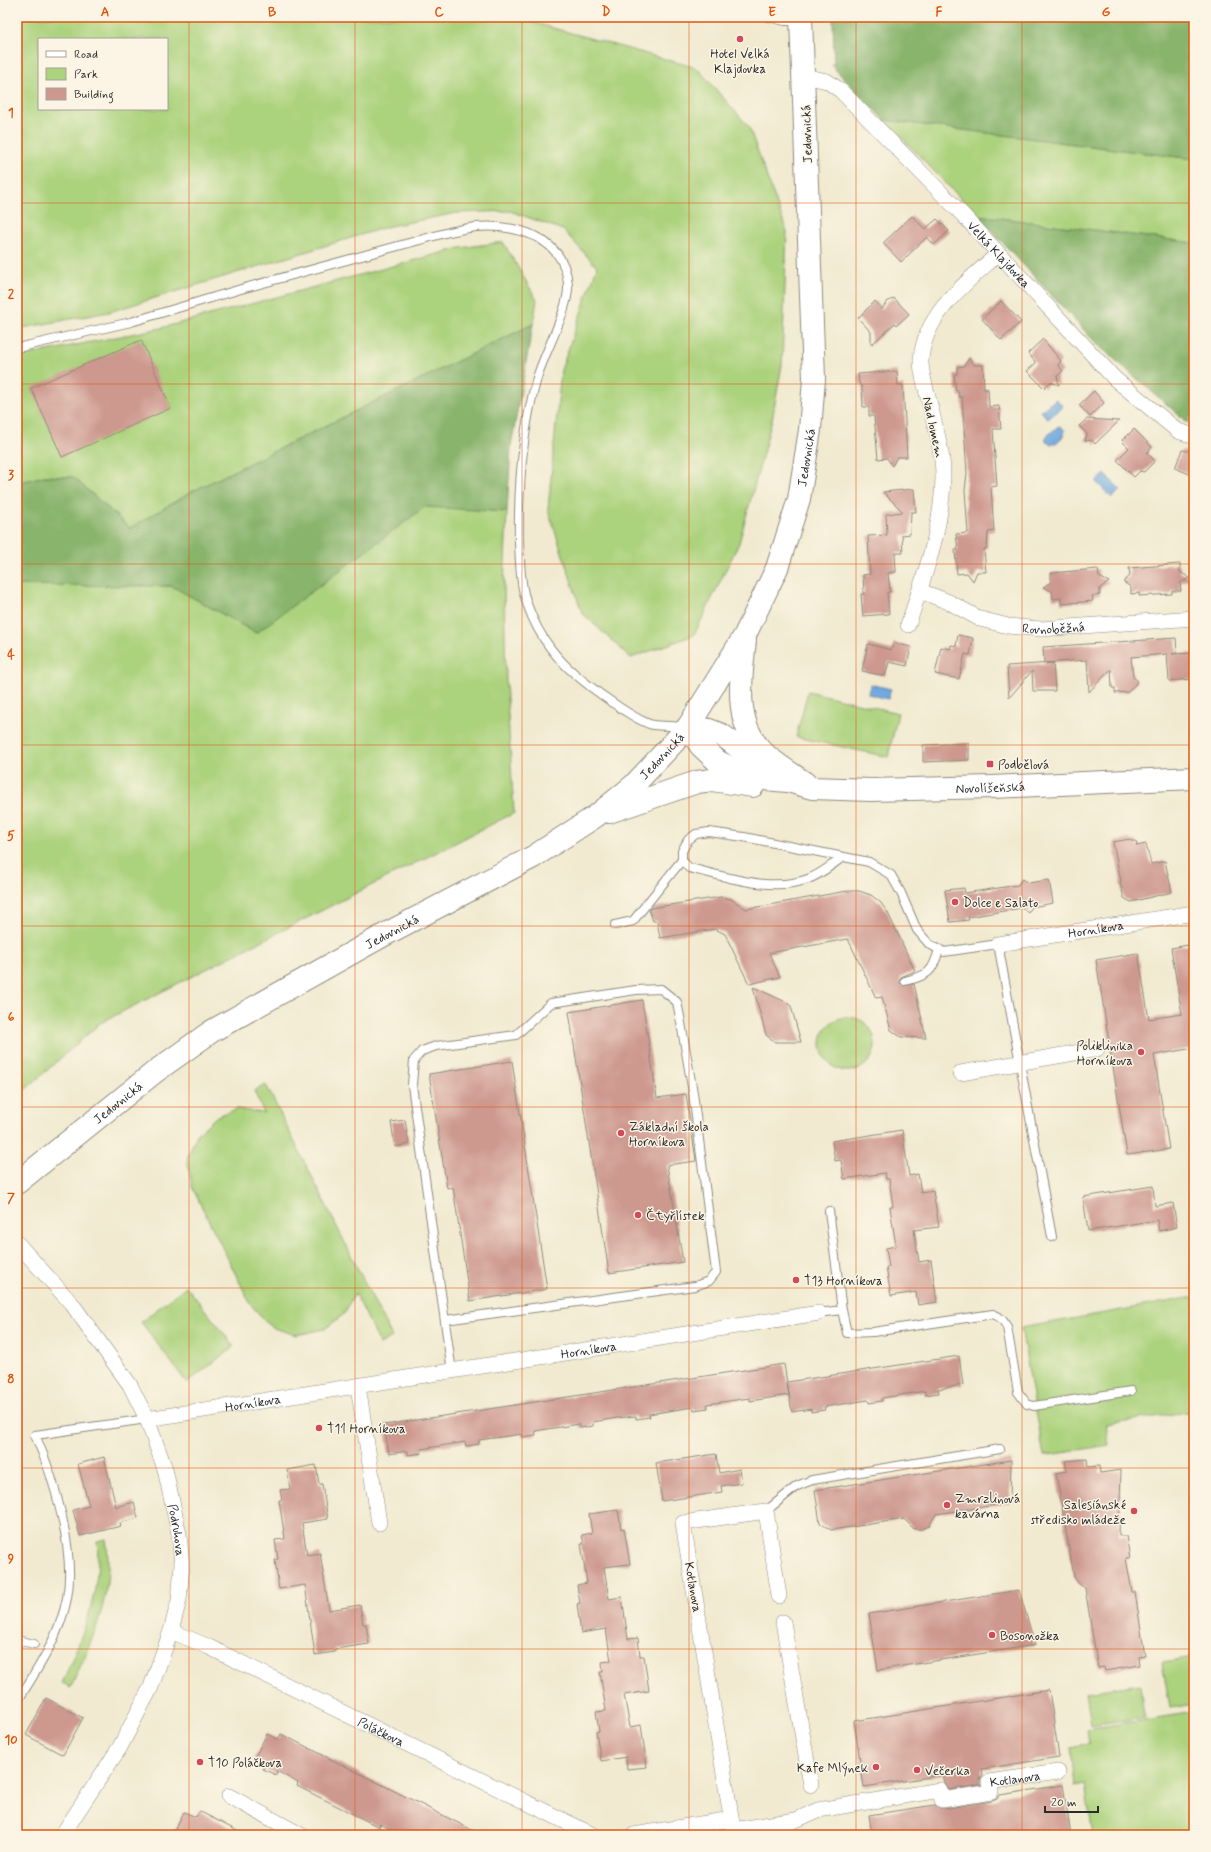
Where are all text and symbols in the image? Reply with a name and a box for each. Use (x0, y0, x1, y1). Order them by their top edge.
text: A (101, 4, 109, 21)
text: B (268, 4, 277, 21)
text: C (434, 4, 444, 21)
text: D (602, 4, 611, 21)
text: E (768, 4, 776, 21)
text: F (936, 4, 943, 21)
text: G (1102, 4, 1111, 21)
marker: Hotel Velká Klajdovka (735, 34, 745, 44)
legend (38, 38, 168, 110)
place label: Hotel Velká Klajdovka (710, 46, 770, 78)
text: Road (74, 47, 98, 63)
text: Park (74, 67, 98, 83)
text: Building (74, 87, 114, 104)
street label: Jedovnická (798, 104, 817, 164)
text: 1 (8, 105, 14, 122)
street label: Velká Klajdovka (963, 218, 1034, 292)
text: 2 (8, 286, 15, 303)
street label: Nad lomem (918, 395, 947, 459)
street label: Jedovnická (794, 427, 820, 488)
text: 3 (8, 467, 14, 484)
street label: Rovnoběžná (1021, 619, 1086, 639)
text: 4 (7, 647, 15, 664)
street label: Jedovnická (636, 729, 689, 784)
place label: Podbělová (998, 757, 1049, 774)
marker: Podbělová (985, 759, 995, 769)
street label: Novolíšeňská (955, 779, 1025, 798)
text: 5 (7, 828, 15, 845)
place label: Dolce e Salato (963, 895, 1038, 912)
marker: Dolce e Salato (950, 897, 960, 907)
street label: Jedovnická (363, 911, 422, 954)
street label: Horníkova (1067, 917, 1125, 943)
text: 6 (8, 1009, 15, 1026)
place label: Poliklinika Horníkova (1076, 1038, 1133, 1070)
marker: Poliklinika Horníkova (1136, 1047, 1146, 1057)
street label: Jedovnická (90, 1078, 147, 1128)
place label: Základní škola Horníkova (629, 1119, 709, 1151)
marker: Základní škola Horníkova (616, 1128, 626, 1138)
text: 7 (7, 1190, 15, 1207)
place label: Čtyřlístek (646, 1207, 705, 1225)
marker: Čtyřlístek (633, 1210, 643, 1220)
place label: T13 Horníkova (804, 1273, 883, 1290)
marker: T13 Horníkova (791, 1275, 801, 1285)
street label: Horníkova (560, 1338, 618, 1364)
text: 8 (7, 1371, 15, 1388)
street label: Horníkova (224, 1391, 282, 1417)
place label: T11 Horníkova (327, 1421, 406, 1438)
marker: T11 Horníkova (314, 1423, 324, 1433)
place label: Zmrzlinová kavárna (955, 1491, 1020, 1523)
place label: Salesiánské středisko mládeže (1031, 1497, 1126, 1529)
marker: Zmrzlinová kavárna (942, 1500, 952, 1510)
street label: Podruhova (163, 1502, 188, 1557)
marker: Salesiánské středisko mládeže (1129, 1506, 1139, 1516)
text: 9 (8, 1551, 15, 1568)
street label: Kotlanova (680, 1561, 705, 1614)
place label: Bosonožka (1000, 1628, 1060, 1645)
marker: Bosonožka (987, 1630, 997, 1640)
street label: Poláčkova (354, 1714, 407, 1751)
text: 10 (4, 1732, 18, 1749)
place label: T10 Poláčkova (208, 1755, 282, 1772)
marker: T10 Poláčkova (195, 1757, 205, 1767)
place label: Kafe Mlýnek (797, 1760, 869, 1777)
marker: Kafe Mlýnek (871, 1762, 881, 1772)
place label: Večerka (925, 1763, 970, 1780)
marker: Večerka (912, 1765, 922, 1775)
street label: Kotlanova (989, 1768, 1042, 1792)
scale bar (1045, 1788, 1098, 1814)
text: 20 m (1051, 1795, 1077, 1811)

